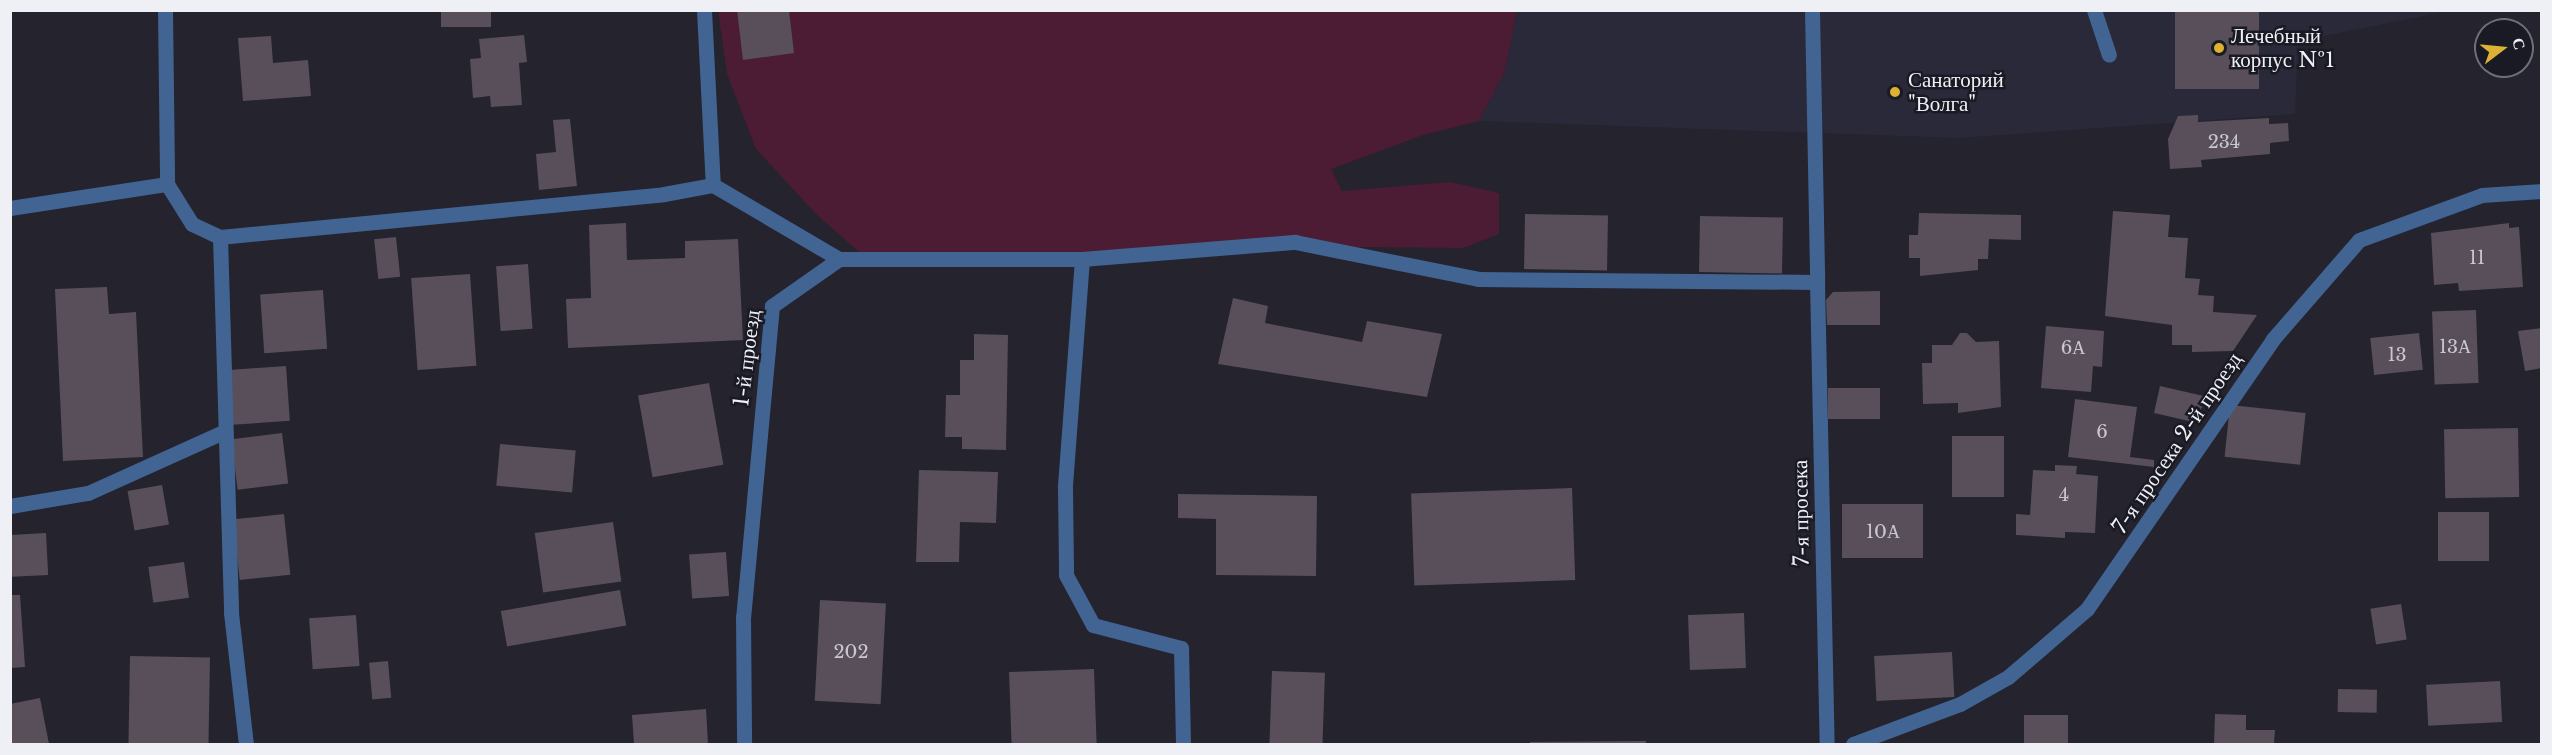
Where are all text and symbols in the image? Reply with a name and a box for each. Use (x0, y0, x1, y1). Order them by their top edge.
north arrow (2474, 18, 2534, 78)
place label: Лечебный корпус №1 (2231, 23, 2335, 73)
text: С (2508, 35, 2531, 52)
marker: Лечебный корпус №1 (2212, 41, 2226, 55)
place label: Санаторий "Волга" (1908, 67, 2004, 117)
marker: Санаторий "Волга" (1886, 83, 1904, 101)
house number: 234 (2208, 131, 2240, 153)
house number: 11 (2469, 247, 2485, 269)
street label: 1-й проезд (729, 308, 765, 408)
house number: 13А (2439, 336, 2471, 358)
house number: 6А (2061, 337, 2085, 359)
house number: 13 (2387, 344, 2407, 366)
street label: 7-я просека 2-й проезд (2107, 348, 2247, 538)
house number: 6 (2096, 421, 2108, 443)
street label: 7-я просека (1787, 460, 1815, 566)
house number: 4 (2059, 484, 2069, 506)
house number: 10А (1866, 521, 1900, 543)
house number: 202 (833, 641, 869, 663)

